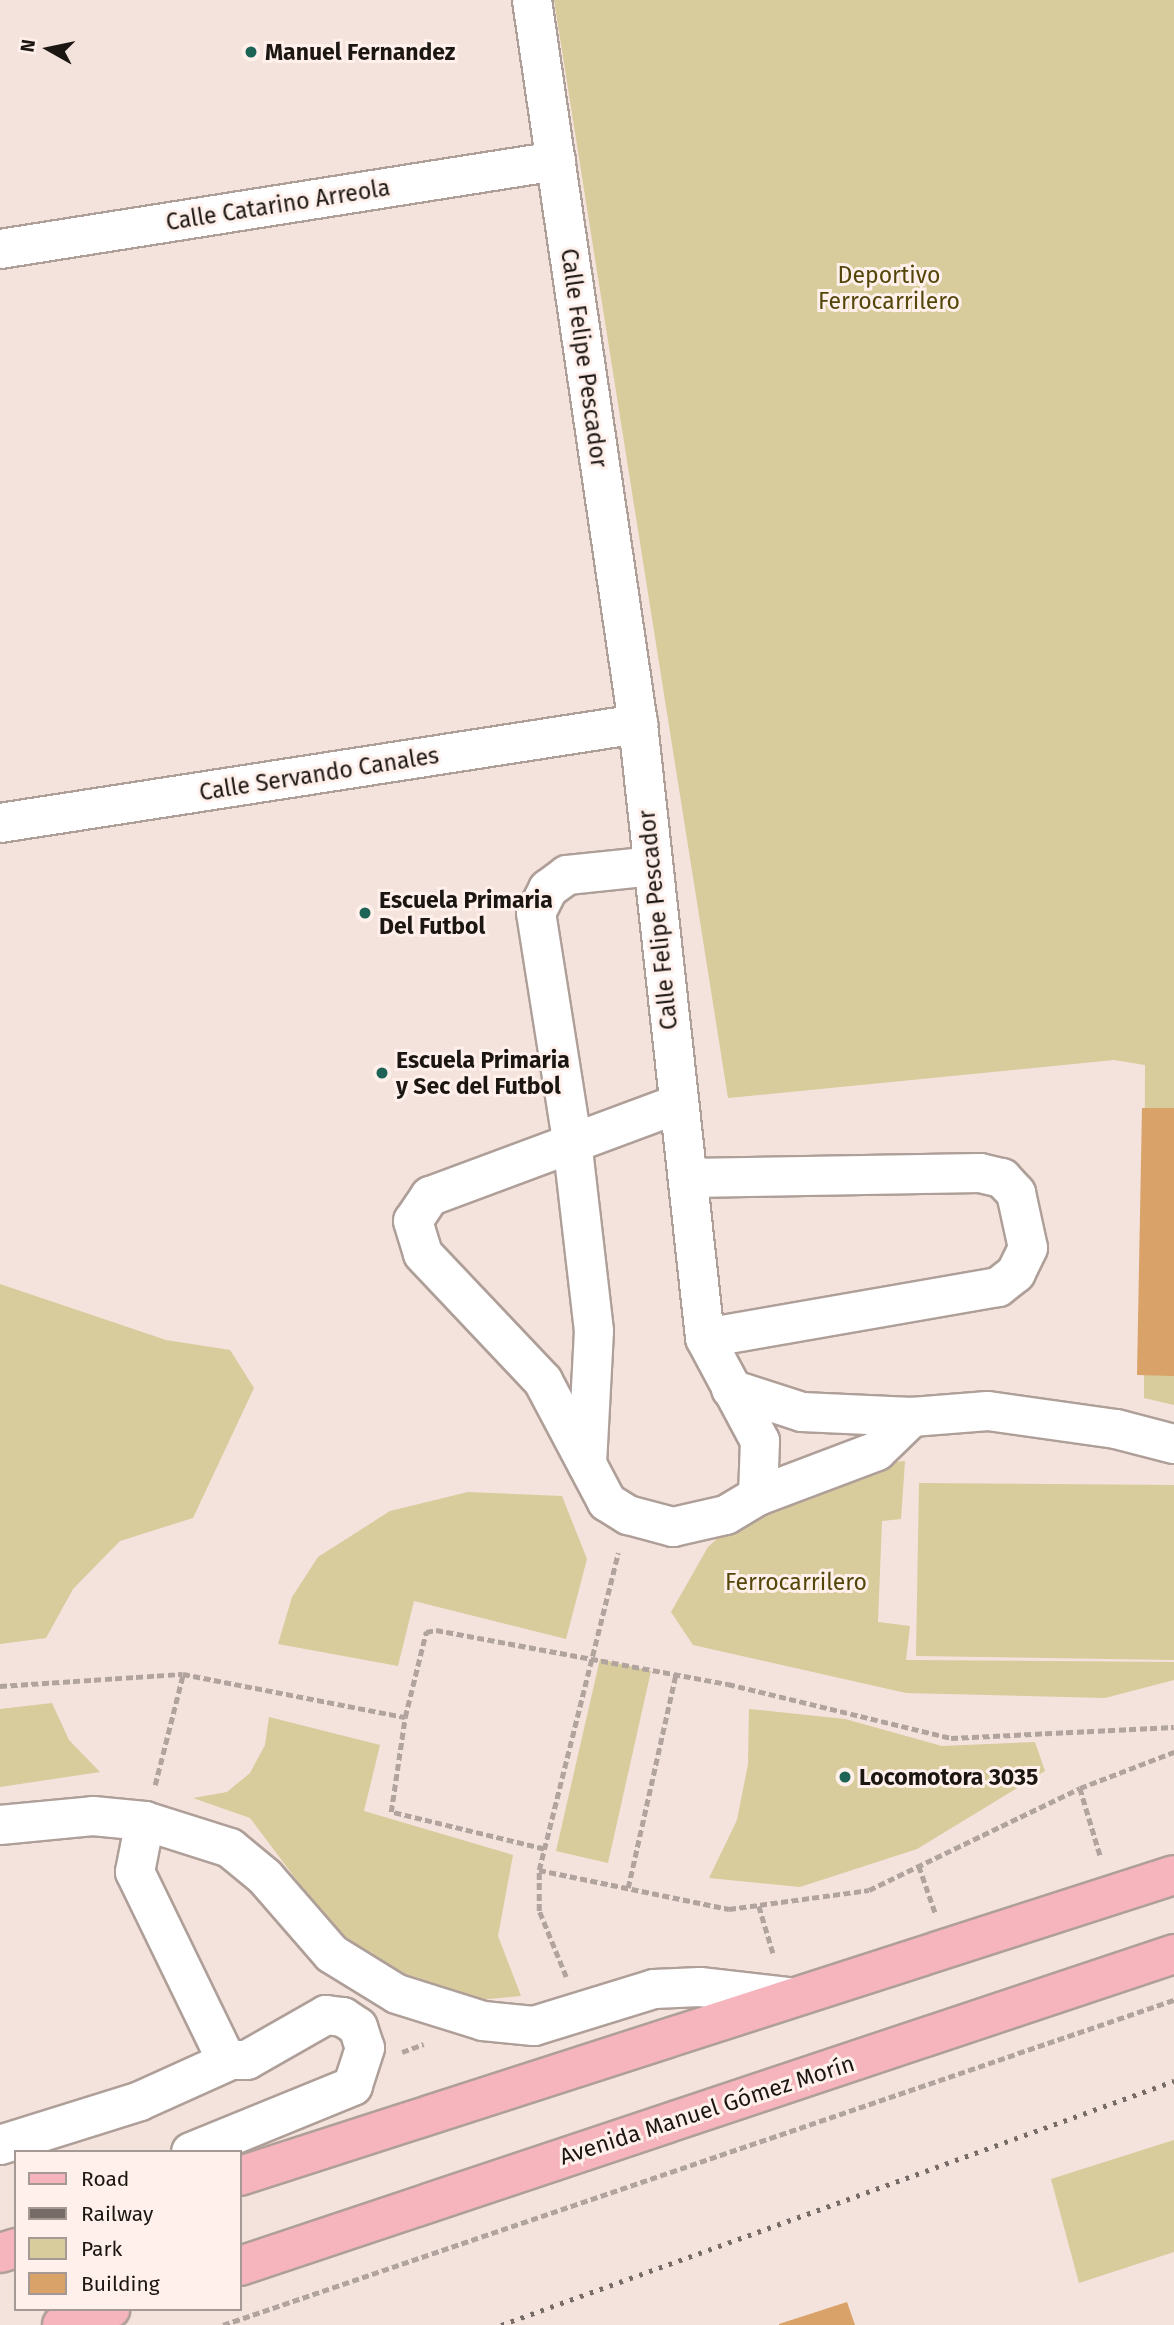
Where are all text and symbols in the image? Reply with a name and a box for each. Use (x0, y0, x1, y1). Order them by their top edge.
north arrow (14, 14, 84, 84)
text: N (15, 38, 40, 54)
place label: Manuel Fernandez (265, 38, 455, 66)
marker: Manuel Fernandez (243, 44, 259, 60)
street label: Calle Catarino Arreola (164, 174, 392, 236)
street label: Calle Felipe Pescador (555, 247, 613, 469)
park label: Deportivo Ferrocarrilero (818, 261, 960, 315)
street label: Calle Servando Canales (197, 741, 441, 807)
street label: Calle Felipe Pescador (633, 809, 683, 1031)
place label: Escuela Primaria Del Futbol (379, 886, 553, 940)
marker: Escuela Primaria Del Futbol (357, 905, 373, 921)
place label: Escuela Primaria y Sec del Futbol (396, 1046, 570, 1100)
marker: Escuela Primaria y Sec del Futbol (374, 1065, 390, 1081)
park label: Ferrocarrilero (725, 1568, 867, 1596)
place label: Locomotora 3035 (859, 1763, 1038, 1791)
marker: Locomotora 3035 (837, 1769, 853, 1785)
street label: Avenida Manuel Gómez Morín (556, 2049, 858, 2171)
legend (14, 2150, 242, 2311)
text: Road (81, 2166, 129, 2192)
text: Railway (81, 2201, 153, 2227)
text: Park (81, 2236, 122, 2262)
text: Building (81, 2271, 160, 2297)

